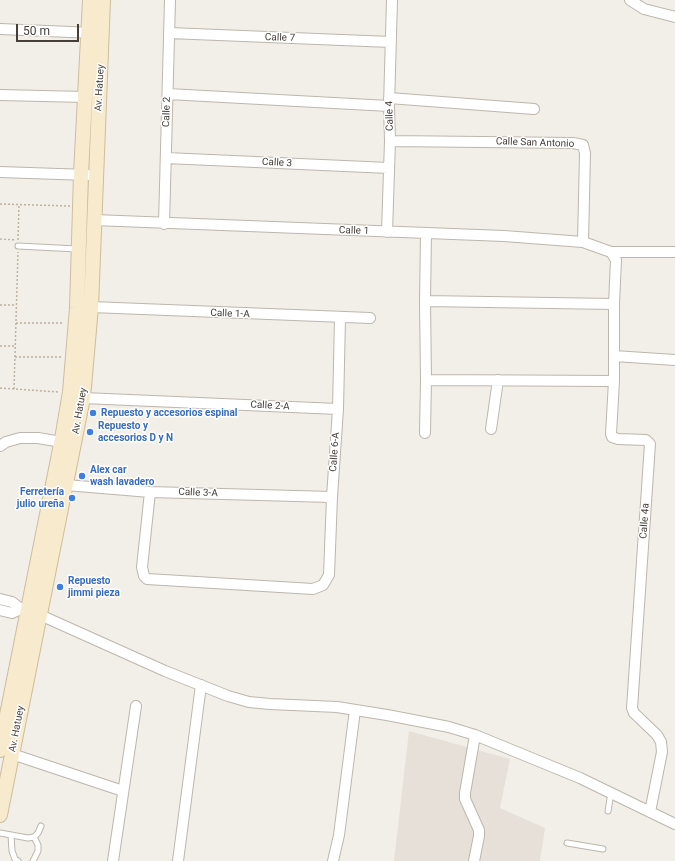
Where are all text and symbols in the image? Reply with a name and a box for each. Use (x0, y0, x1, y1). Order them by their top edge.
scale bar (18, 16, 81, 42)
text: 50 m (23, 24, 50, 38)
street label: Calle 7 (265, 31, 295, 45)
street label: Av. Hatuey (93, 64, 107, 112)
street label: Calle 2 (160, 97, 174, 127)
street label: Calle 4 (384, 101, 396, 131)
street label: Calle San Antonio (496, 136, 574, 150)
street label: Calle 3 (262, 156, 292, 170)
street label: Calle 1 (339, 224, 369, 238)
street label: Calle 1-A (210, 307, 250, 321)
street label: Av. Hatuey (70, 387, 90, 435)
street label: Calle 2-A (250, 399, 290, 413)
place label: Repuesto y accesorios espinal (101, 407, 237, 419)
marker: Repuesto y accesorios espinal (88, 408, 98, 418)
place label: Repuesto y accesorios D y N (98, 420, 173, 444)
marker: Repuesto y accesorios D y N (85, 427, 95, 437)
street label: Calle 6-A (328, 432, 342, 472)
place label: Alex car wash lavadero (90, 464, 154, 488)
marker: Alex car wash lavadero (77, 471, 87, 481)
place label: Ferretería julio ureña (17, 486, 64, 510)
street label: Calle 3-A (178, 486, 218, 500)
marker: Ferretería julio ureña (67, 493, 77, 503)
street label: Calle 4a (638, 503, 652, 539)
place label: Repuesto jimmi pieza (68, 575, 120, 598)
marker: Repuesto jimmi pieza (55, 582, 65, 592)
street label: Av. Hatuey (7, 705, 27, 753)

